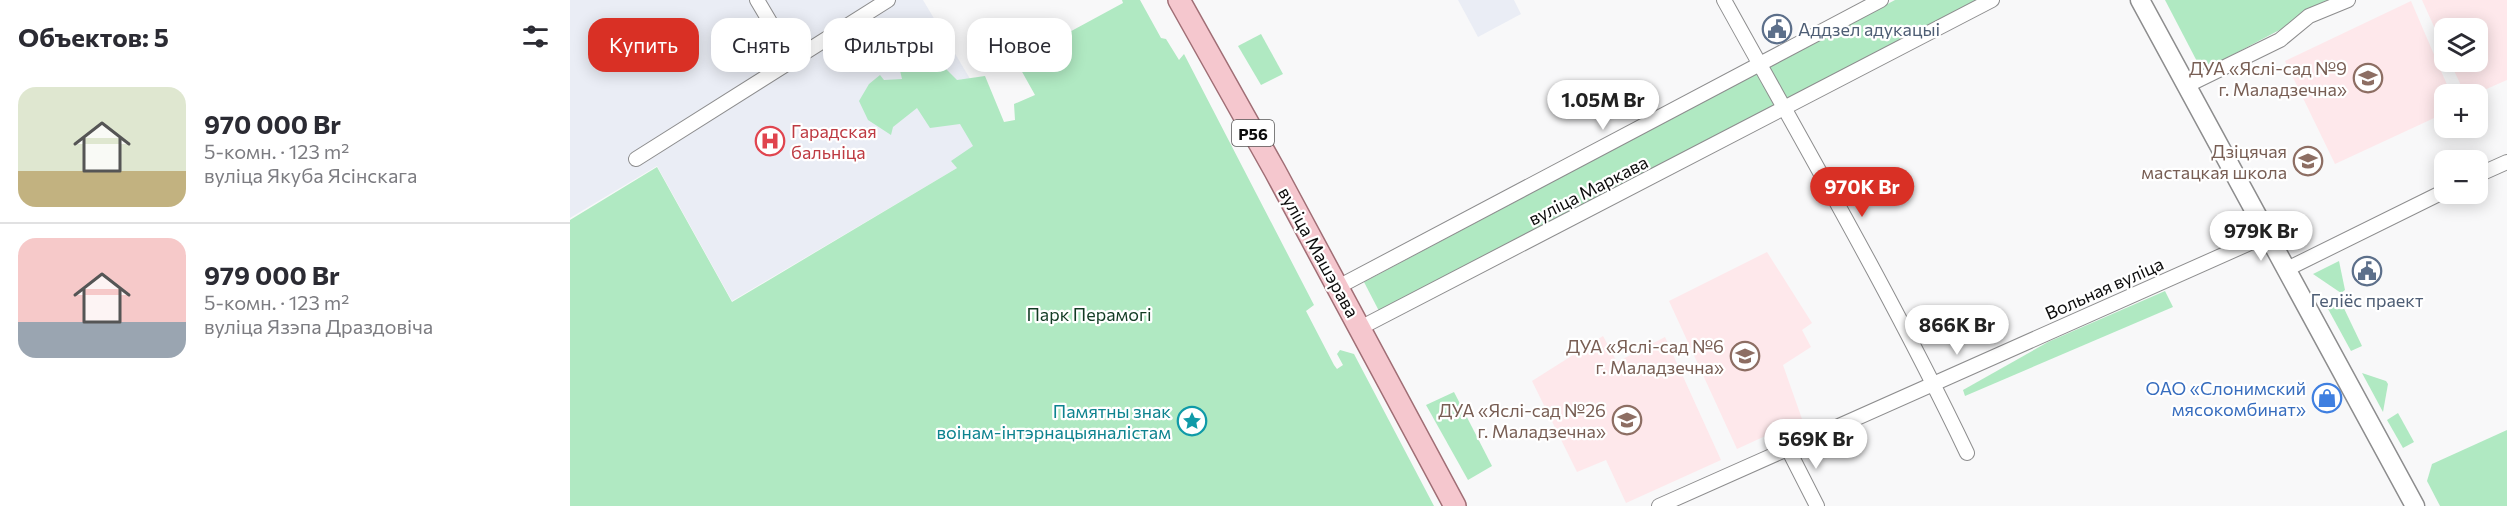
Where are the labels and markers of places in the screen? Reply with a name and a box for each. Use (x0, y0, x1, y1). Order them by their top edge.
public building icon: Аддзел адукацыі (1761, 13, 1793, 45)
place label: Аддзел адукацыі (1798, 18, 1940, 40)
place label: ДУА «Яслі-сад №9 г. Маладзечна» (2189, 57, 2347, 100)
school or university icon: ДУА «Яслі-сад №9 г. Маладзечна» (2352, 62, 2384, 94)
pin: 1.05M Br (1541, 80, 1665, 131)
place label: Гарадская бальніца (791, 120, 877, 163)
hospital icon: Гарадская бальніца (754, 125, 786, 157)
place label: Дзіцячая мастацкая школа (2141, 140, 2287, 183)
school or university icon: Дзіцячая мастацкая школа (2292, 145, 2324, 177)
pin: 970K Br (1807, 167, 1917, 218)
pin: 979K Br (2206, 211, 2316, 262)
public building icon: Геліёс праект (2351, 255, 2383, 287)
place label: Геліёс праект (2311, 289, 2424, 311)
pin: 866K Br (1902, 305, 2012, 356)
place label: ДУА «Яслі-сад №6 г. Маладзечна» (1566, 335, 1724, 378)
school or university icon: ДУА «Яслі-сад №6 г. Маладзечна» (1729, 340, 1761, 372)
place label: ОАО «Слонимский мясокомбинат» (2146, 377, 2306, 420)
shop icon: ОАО «Слонимский мясокомбинат» (2311, 382, 2343, 414)
place label: ДУА «Яслі-сад №26 г. Маладзечна» (1438, 399, 1606, 442)
place label: Памятны знак воінам-інтэрнацыяналістам (936, 400, 1171, 443)
school or university icon: ДУА «Яслі-сад №26 г. Маладзечна» (1611, 404, 1643, 436)
place icon: Памятны знак воінам-інтэрнацыяналістам (1176, 405, 1208, 437)
pin: 569K Br (1761, 419, 1871, 470)

